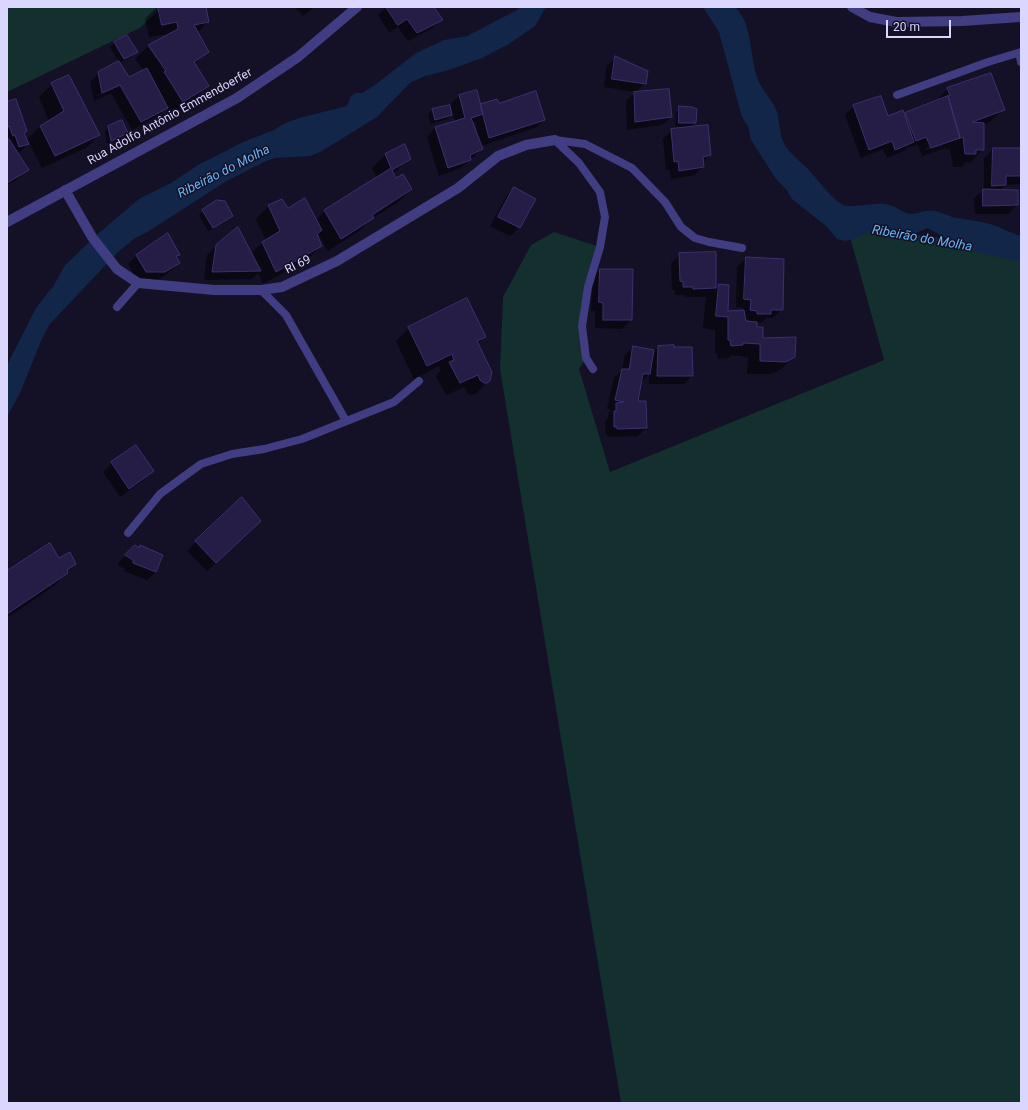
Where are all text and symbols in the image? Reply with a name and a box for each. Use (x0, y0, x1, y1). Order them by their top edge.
scale bar (888, 12, 953, 38)
text: 20 m (893, 20, 920, 34)
street label: Rua Adolfo Antônio Emmendoerfer (85, 66, 255, 168)
water label: Ribeirão do Molha (175, 142, 273, 202)
water label: Ribeirão do Molha (871, 223, 973, 255)
street label: RI 69 (283, 253, 313, 277)

